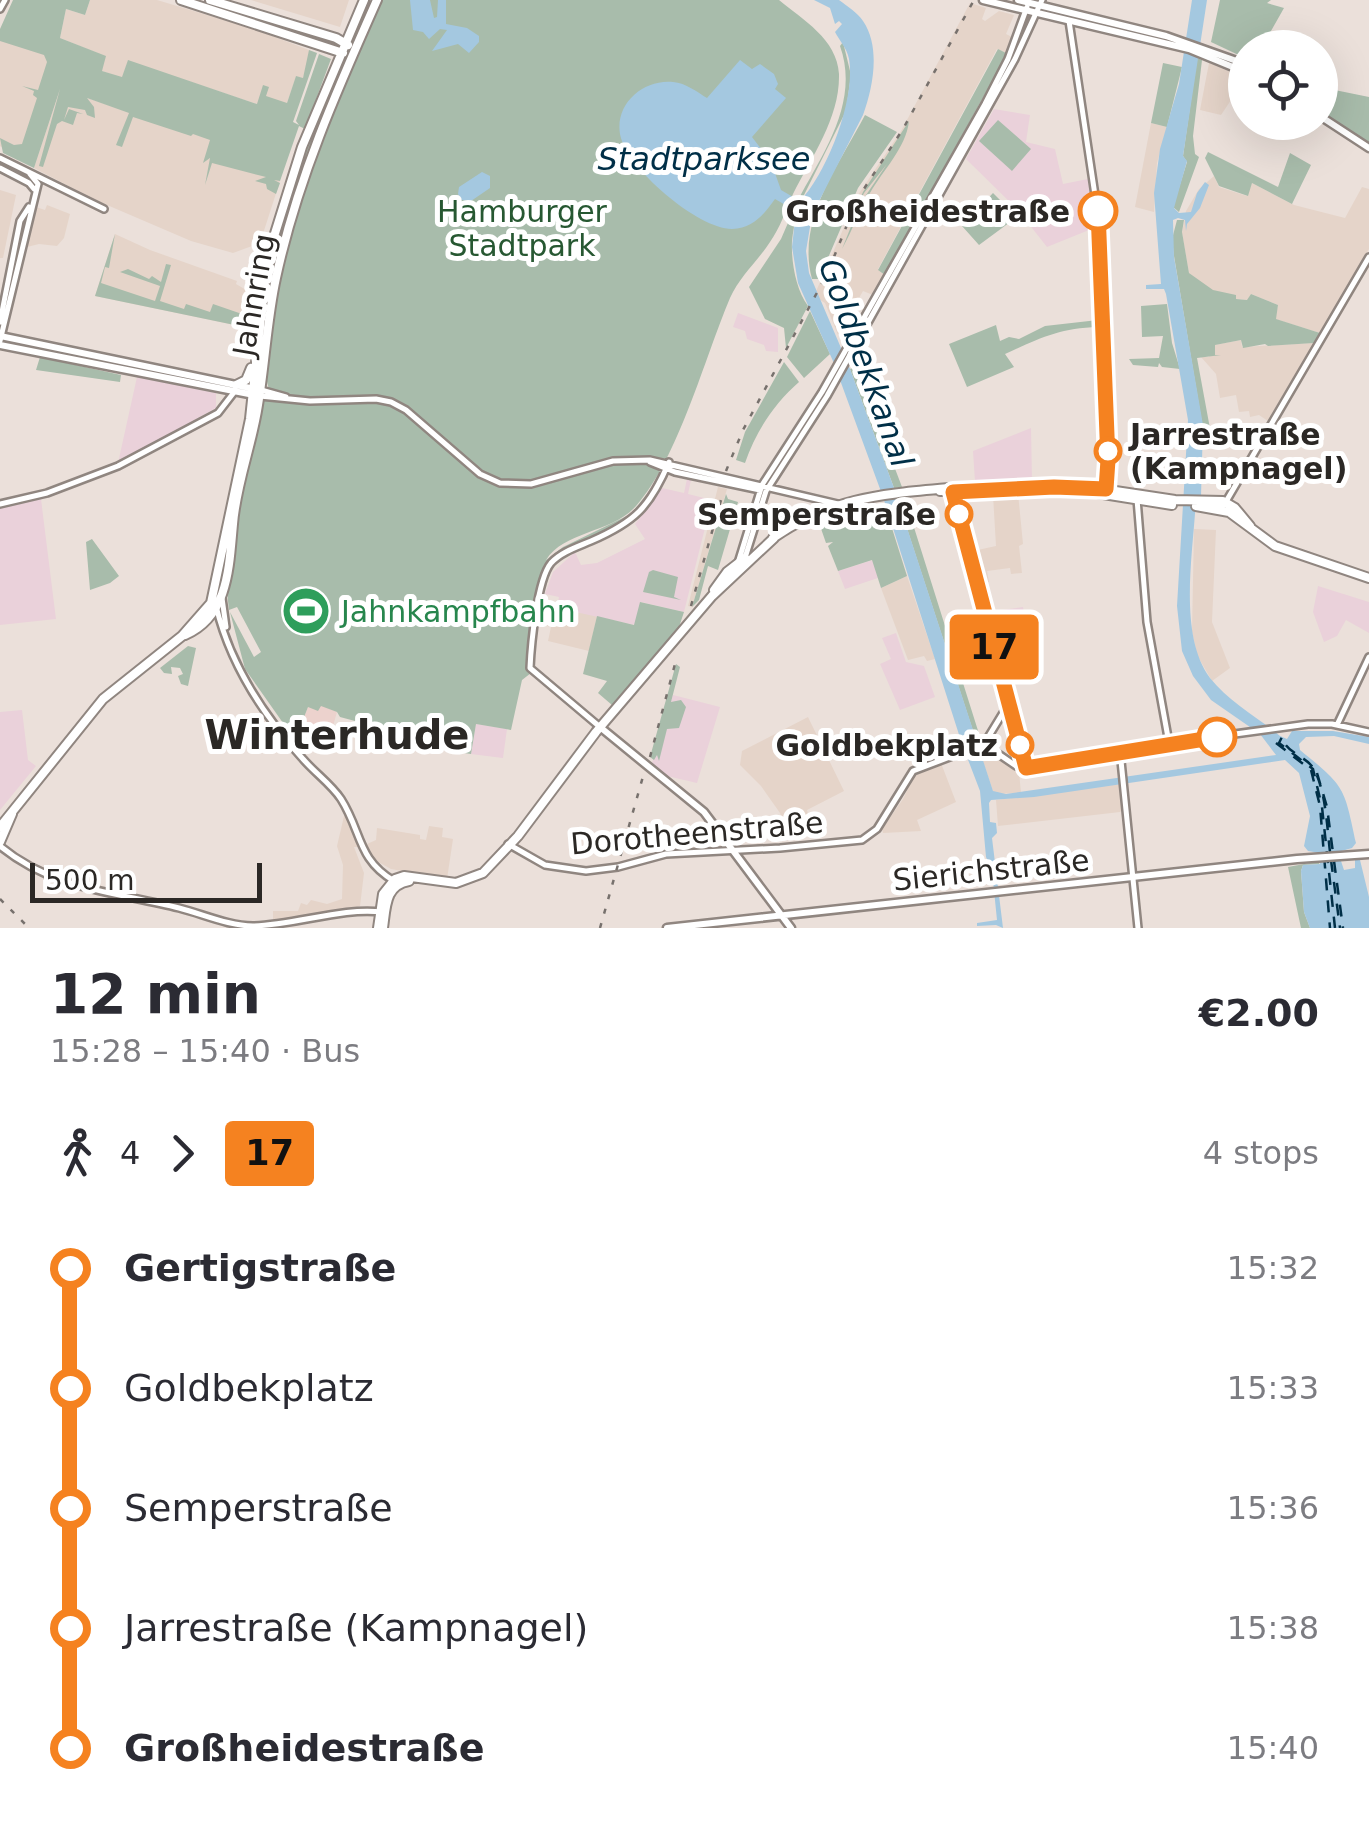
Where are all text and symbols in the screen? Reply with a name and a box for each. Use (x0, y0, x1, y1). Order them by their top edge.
map controls (1228, 30, 1338, 140)
button: locate (1228, 30, 1338, 140)
water label: Stadtparksee (598, 140, 810, 178)
marker: Großheidestraße (1079, 192, 1117, 230)
park label: Hamburger Stadtpark (437, 194, 608, 263)
place label: Großheidestraße (785, 194, 1070, 229)
street label: Jahnring (226, 231, 282, 361)
water label: Goldbekkanal (811, 254, 921, 473)
place label: Jarrestraße (Kampnagel) (1128, 417, 1347, 486)
marker: Jarrestraße (Kampnagel) (1095, 438, 1121, 464)
place label: Semperstraße (697, 497, 936, 532)
marker: Semperstraße (946, 501, 972, 527)
sports icon: Jahnkampfbahn (280, 585, 332, 637)
place label: Jahnkampfbahn (339, 594, 576, 629)
line badge: 17 (949, 614, 1039, 680)
text: 17 (970, 627, 1018, 667)
district label: Winterhude (205, 712, 470, 758)
unlabelled marker (1198, 718, 1236, 756)
place label: Goldbekplatz (775, 728, 998, 763)
marker: Goldbekplatz (1007, 732, 1033, 758)
street label: Dorotheenstraße (569, 805, 825, 861)
street label: Sierichstraße (891, 842, 1091, 898)
scale bar (30, 858, 262, 903)
text: 500 m (45, 864, 135, 897)
text: 12 min (50, 962, 261, 1026)
text: €2.00 (1199, 991, 1319, 1035)
text: 15:28 – 15:40 · Bus (50, 1032, 360, 1070)
icon: walk (50, 1126, 105, 1181)
icon: forward (155, 1126, 210, 1181)
text: 17 (245, 1133, 294, 1173)
text: 4 (120, 1134, 140, 1172)
text: 4 stops (1203, 1134, 1319, 1172)
text: Gertigstraße (124, 1246, 396, 1290)
text: 15:32 (1227, 1249, 1319, 1287)
text: Goldbekplatz (124, 1366, 374, 1410)
text: 15:33 (1227, 1369, 1319, 1407)
text: Semperstraße (124, 1486, 393, 1530)
text: 15:36 (1227, 1489, 1319, 1527)
text: Jarrestraße (Kampnagel) (124, 1606, 588, 1650)
text: 15:38 (1227, 1609, 1319, 1647)
text: Großheidestraße (124, 1726, 484, 1770)
text: 15:40 (1227, 1729, 1319, 1767)

